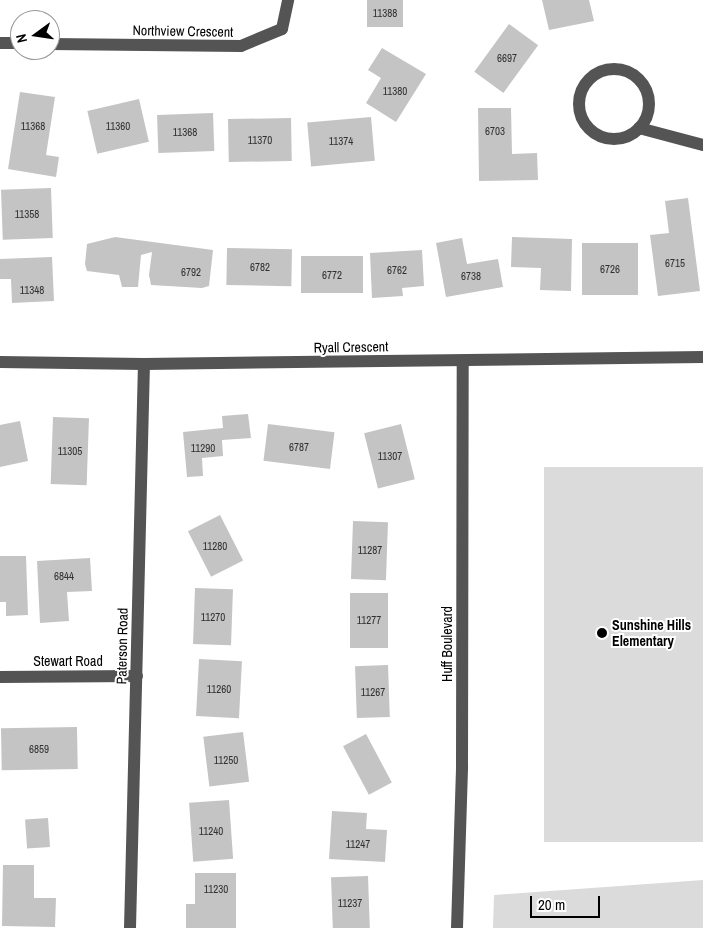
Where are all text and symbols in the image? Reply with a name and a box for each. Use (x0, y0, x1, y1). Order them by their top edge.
house number: 11388 (373, 6, 397, 20)
north arrow (10, 10, 60, 60)
street label: Northview Crescent (132, 22, 234, 40)
text: N (12, 32, 31, 45)
house number: 6697 (497, 51, 517, 65)
house number: 11380 (383, 84, 407, 98)
house number: 11368 (21, 119, 45, 133)
house number: 11360 (106, 119, 130, 133)
house number: 6703 (485, 124, 505, 138)
house number: 11368 (173, 125, 197, 139)
house number: 11370 (248, 133, 272, 147)
house number: 11374 (329, 134, 353, 148)
house number: 11358 (15, 207, 39, 221)
house number: 6715 (665, 256, 685, 270)
house number: 6782 (250, 260, 270, 274)
house number: 6726 (600, 262, 620, 276)
house number: 6762 (387, 263, 407, 277)
house number: 6792 (181, 265, 201, 279)
house number: 6772 (322, 268, 342, 282)
house number: 6738 (461, 269, 481, 283)
house number: 11348 (20, 283, 44, 297)
street label: Ryall Crescent (314, 338, 388, 356)
house number: 6787 (289, 440, 309, 454)
house number: 11290 (191, 441, 215, 455)
house number: 11305 (58, 444, 82, 458)
house number: 11307 (378, 449, 402, 463)
house number: 11280 (203, 539, 227, 553)
house number: 11287 (358, 543, 382, 557)
house number: 6844 (54, 569, 74, 583)
street label: Huff Boulevard (439, 606, 455, 682)
street label: Paterson Road (113, 608, 131, 684)
house number: 11270 (201, 610, 225, 624)
house number: 11277 (357, 613, 381, 627)
place label: Sunshine Hills Elementary (612, 617, 691, 650)
marker: Sunshine Hills Elementary (596, 627, 608, 639)
street label: Stewart Road (33, 653, 103, 669)
house number: 11260 (207, 682, 231, 696)
house number: 11267 (361, 685, 385, 699)
house number: 6859 (29, 742, 49, 756)
house number: 11250 (214, 753, 238, 767)
house number: 11240 (199, 824, 223, 838)
house number: 11247 (346, 837, 370, 851)
house number: 11230 (204, 882, 228, 896)
scale bar (533, 886, 603, 918)
text: 20 m (538, 894, 565, 915)
house number: 11237 (338, 896, 362, 910)

